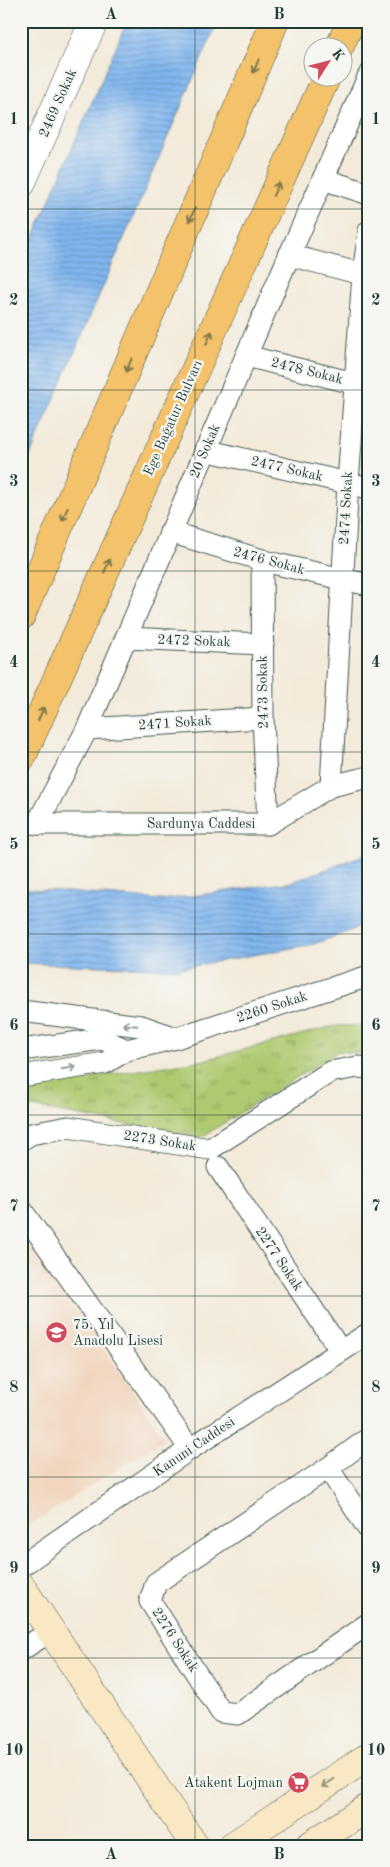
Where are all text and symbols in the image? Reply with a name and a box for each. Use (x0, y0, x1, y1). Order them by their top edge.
text: A (105, 7, 117, 23)
text: B (273, 7, 285, 23)
north arrow (302, 38, 352, 88)
text: K (329, 46, 347, 64)
one-way arrow (251, 58, 261, 73)
street label: 2469 Sokak (37, 67, 79, 139)
text: 1 (9, 112, 19, 128)
text: 1 (371, 112, 381, 128)
one-way arrow (271, 182, 281, 197)
one-way arrow (187, 208, 196, 223)
text: 2 (9, 293, 19, 309)
text: 2 (371, 293, 381, 309)
one-way arrow (205, 331, 215, 346)
street label: 2478 Sokak (270, 355, 344, 387)
one-way arrow (123, 357, 133, 372)
street label: Ege Bağatur Bulvarı (141, 358, 205, 478)
street label: 20 Sokak (187, 422, 223, 480)
street label: 2477 Sokak (250, 454, 324, 484)
street label: 2474 Sokak (337, 471, 355, 545)
text: 3 (9, 474, 19, 490)
text: 3 (371, 474, 381, 490)
one-way arrow (59, 506, 69, 521)
street label: 2476 Sokak (232, 545, 306, 577)
one-way arrow (103, 559, 113, 574)
street label: 2472 Sokak (157, 633, 231, 649)
text: 4 (9, 655, 19, 671)
street label: 2473 Sokak (255, 655, 271, 729)
text: 4 (371, 655, 381, 671)
one-way arrow (37, 707, 47, 722)
street label: 2471 Sokak (138, 713, 212, 733)
street label: Sardunya Caddesi (147, 817, 256, 831)
text: 5 (9, 837, 19, 853)
text: 5 (371, 837, 381, 853)
street label: 2260 Sokak (235, 989, 309, 1025)
text: 6 (9, 1018, 19, 1034)
text: 6 (371, 1018, 381, 1034)
one-way arrow (122, 1020, 138, 1029)
one-way arrow (61, 1063, 77, 1073)
street label: 2273 Sokak (123, 1128, 197, 1154)
text: 7 (9, 1199, 19, 1215)
text: 7 (371, 1199, 381, 1215)
street label: 2277 Sokak (253, 1225, 305, 1293)
place label: 75. Yıl Anadolu Lisesi (73, 1318, 163, 1348)
school or university icon: 75. Yıl Anadolu Lisesi (45, 1321, 69, 1345)
text: 8 (9, 1380, 19, 1396)
text: 8 (371, 1380, 381, 1396)
street label: Kanuni Caddesi (151, 1415, 237, 1479)
text: 9 (9, 1561, 19, 1577)
text: 9 (371, 1561, 381, 1577)
street label: 2276 Sokak (149, 1605, 201, 1675)
text: 10 (5, 1743, 23, 1759)
text: 10 (367, 1743, 385, 1759)
supermarket icon: Atakent Lojman (287, 1771, 311, 1795)
place label: Atakent Lojman (184, 1776, 283, 1790)
one-way arrow (321, 1778, 335, 1788)
text: A (105, 1847, 117, 1863)
text: B (273, 1847, 285, 1863)

